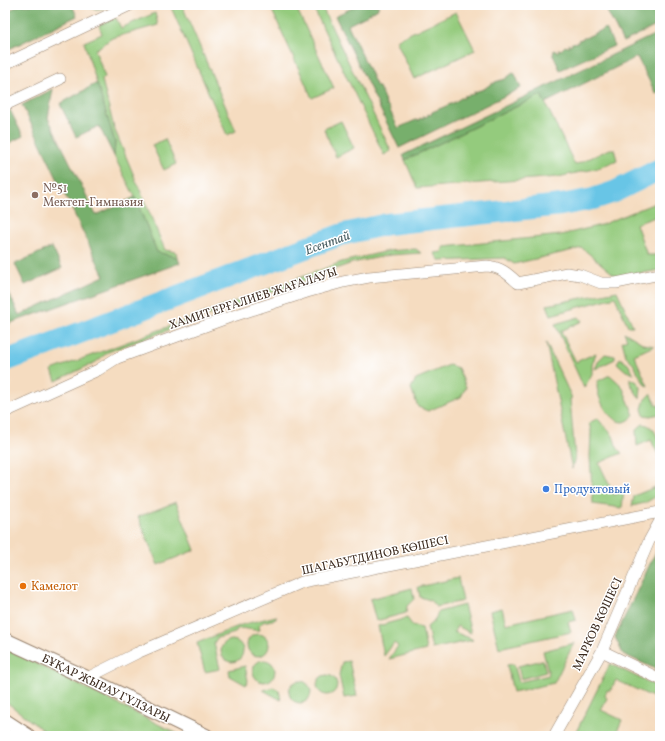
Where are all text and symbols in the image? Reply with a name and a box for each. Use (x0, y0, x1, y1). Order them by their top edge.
place label: №51 Мектеп-Гимназия (43, 181, 143, 211)
marker: №51 Мектеп-Гимназия (30, 190, 40, 200)
water label: Есентай (303, 227, 353, 260)
street label: ХАМИТ ЕРҒАЛИЕВ ЖАҒАЛАУЫ (167, 264, 340, 334)
place label: Продуктовый (554, 482, 630, 498)
marker: Продуктовый (541, 484, 551, 494)
street label: ШАГАБУТДИНОВ КӨШЕСІ (300, 533, 450, 579)
street label: МАРКОВ КӨШЕСІ (569, 575, 626, 674)
place label: Камелот (31, 579, 78, 595)
marker: Камелот (18, 581, 28, 591)
street label: БҰҚАР ЖЫРАУ ГҮЛЗАРЫ (39, 651, 172, 727)

